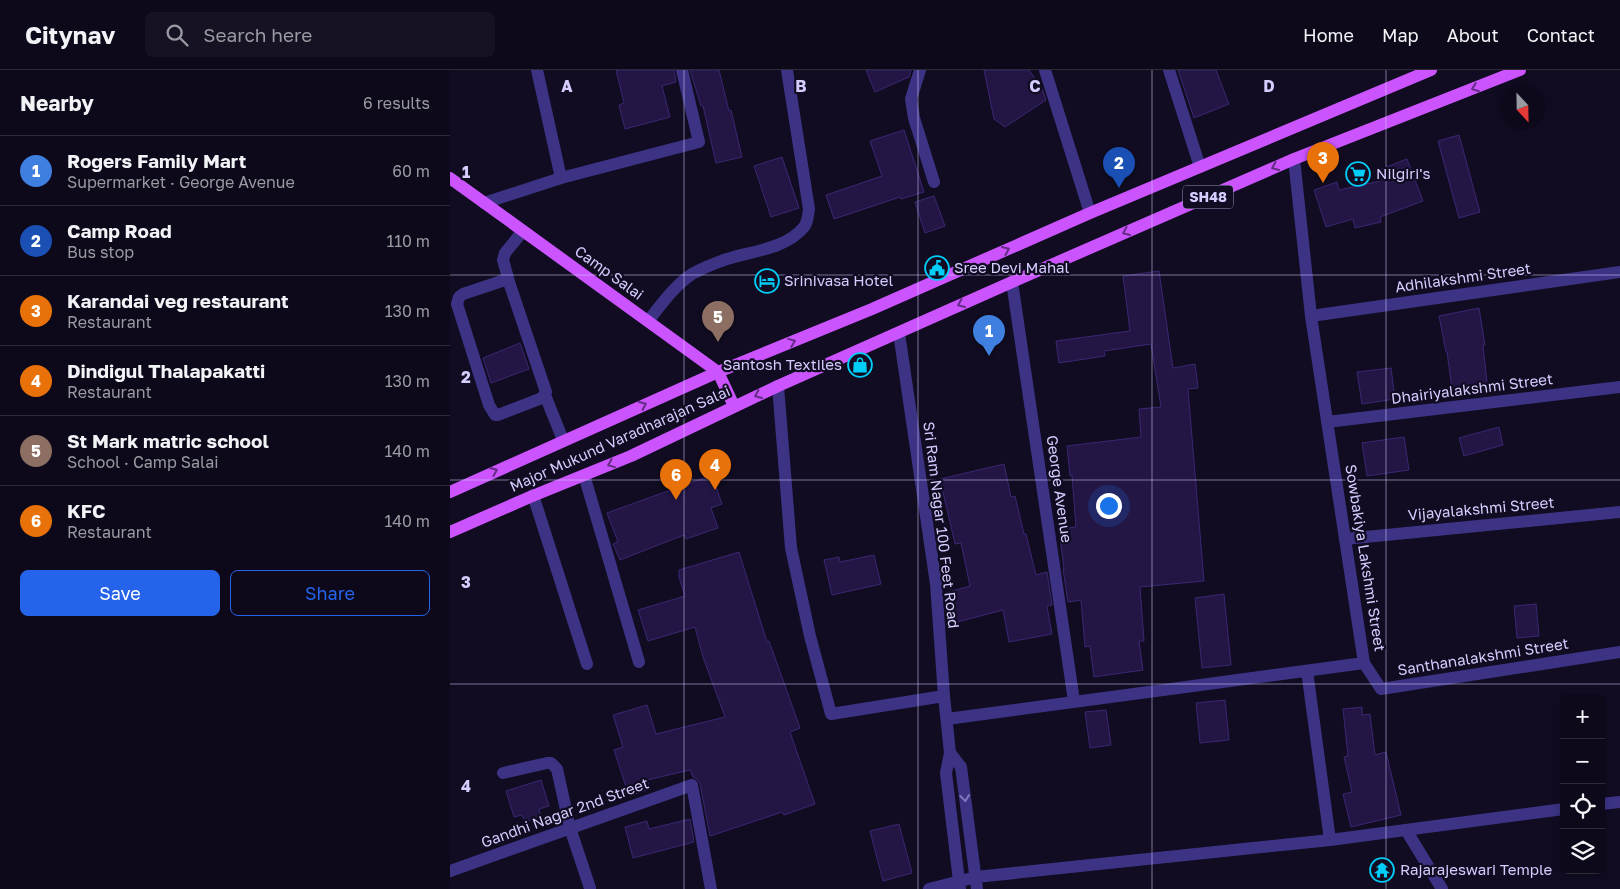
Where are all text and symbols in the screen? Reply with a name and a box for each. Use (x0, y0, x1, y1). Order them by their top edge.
search box (145, 12, 495, 57)
text: Citynav (25, 20, 115, 49)
icon: search (163, 21, 191, 49)
text: Search here (203, 23, 312, 46)
text: Home (1303, 24, 1354, 46)
text: Map (1382, 24, 1419, 46)
text: About (1447, 24, 1499, 46)
text: Contact (1527, 24, 1595, 46)
text: A (561, 76, 573, 96)
text: B (795, 76, 807, 96)
text: C (1029, 76, 1041, 96)
text: D (1263, 76, 1275, 96)
one-way arrow (1471, 82, 1480, 92)
north arrow (1500, 85, 1545, 130)
text: Nearby (20, 90, 94, 116)
text: 6 results (363, 93, 430, 113)
pin: 3 (1307, 142, 1339, 183)
pin: 2 (1103, 147, 1135, 188)
text: Rogers Family Mart (67, 149, 246, 172)
text: 1 (32, 161, 40, 181)
text: 60 m (392, 161, 430, 181)
one-way arrow (1271, 161, 1280, 172)
supermarket icon: Nilgiri's (1345, 161, 1371, 187)
text: 1 (462, 162, 470, 182)
place label: Nilgiri's (1376, 164, 1430, 182)
text: Supermarket · George Avenue (67, 172, 295, 192)
road number: SH48 (1183, 185, 1233, 208)
text: Camp Road (67, 219, 172, 242)
one-way arrow (1122, 225, 1131, 236)
text: 2 (31, 231, 41, 251)
text: 110 m (386, 231, 430, 251)
street label: Camp Salai (572, 241, 647, 303)
text: Bus stop (67, 242, 134, 262)
one-way arrow (1001, 246, 1010, 257)
public building icon: Sree Devi Mahal (924, 255, 950, 281)
place label: Sree Devi Mahal (954, 258, 1070, 276)
street label: Adhilakshmi Street (1394, 259, 1532, 295)
hotel icon: Srinivasa Hotel (754, 268, 780, 294)
place label: Srinivasa Hotel (784, 271, 893, 289)
text: Karandai veg restaurant (67, 289, 289, 312)
one-way arrow (957, 298, 966, 309)
text: 3 (31, 301, 41, 321)
text: 130 m (385, 301, 430, 321)
pin: 5 (702, 301, 734, 342)
text: Restaurant (67, 312, 152, 332)
pin: 1 (973, 315, 1005, 356)
one-way arrow (787, 337, 796, 348)
shop icon: Santosh Textiles (847, 352, 873, 378)
place label: Santosh Textiles (723, 355, 842, 373)
text: Dindigul Thalapakatti (67, 359, 265, 382)
text: 2 (461, 367, 471, 387)
street label: Dhairiyalakshmi Street (1390, 369, 1554, 407)
text: 4 (31, 371, 41, 391)
text: 130 m (385, 371, 430, 391)
street label: Major Mukund Varadharajan Salai (507, 381, 733, 495)
text: Restaurant (67, 382, 152, 402)
one-way arrow (754, 389, 763, 399)
one-way arrow (638, 401, 647, 412)
street label: Sri Ram Nagar 100 Feet Road (920, 420, 964, 629)
text: St Mark matric school (67, 429, 269, 452)
street label: George Avenue (1044, 434, 1077, 544)
text: 5 (31, 441, 41, 461)
text: 140 m (384, 441, 430, 461)
pin: 4 (699, 449, 731, 490)
text: School · Camp Salai (67, 452, 219, 472)
one-way arrow (607, 457, 616, 468)
pin: 6 (660, 459, 692, 500)
street label: Sowbakiya Lakshmi Street (1342, 463, 1390, 653)
one-way arrow (489, 467, 498, 478)
your location (1096, 493, 1122, 519)
street label: Vijayalakshmi Street (1407, 493, 1555, 523)
text: KFC (67, 499, 106, 522)
text: 6 (31, 511, 41, 531)
text: 140 m (384, 511, 430, 531)
text: Restaurant (67, 522, 152, 542)
button: Save (20, 570, 220, 616)
button: Share (230, 570, 430, 616)
text: 3 (461, 572, 471, 592)
street label: Santhanalakshmi Street (1396, 634, 1570, 678)
map controls (1560, 694, 1605, 874)
button: + (1560, 694, 1605, 739)
button: − (1560, 739, 1605, 784)
street label: Gandhi Nagar 2nd Street (478, 773, 651, 851)
text: 4 (461, 776, 471, 796)
button: locate (1560, 784, 1605, 829)
one-way arrow (959, 794, 970, 802)
button: layers (1560, 829, 1605, 874)
temple icon: Rajarajeswari Temple (1369, 857, 1395, 883)
place label: Rajarajeswari Temple (1400, 860, 1553, 878)

